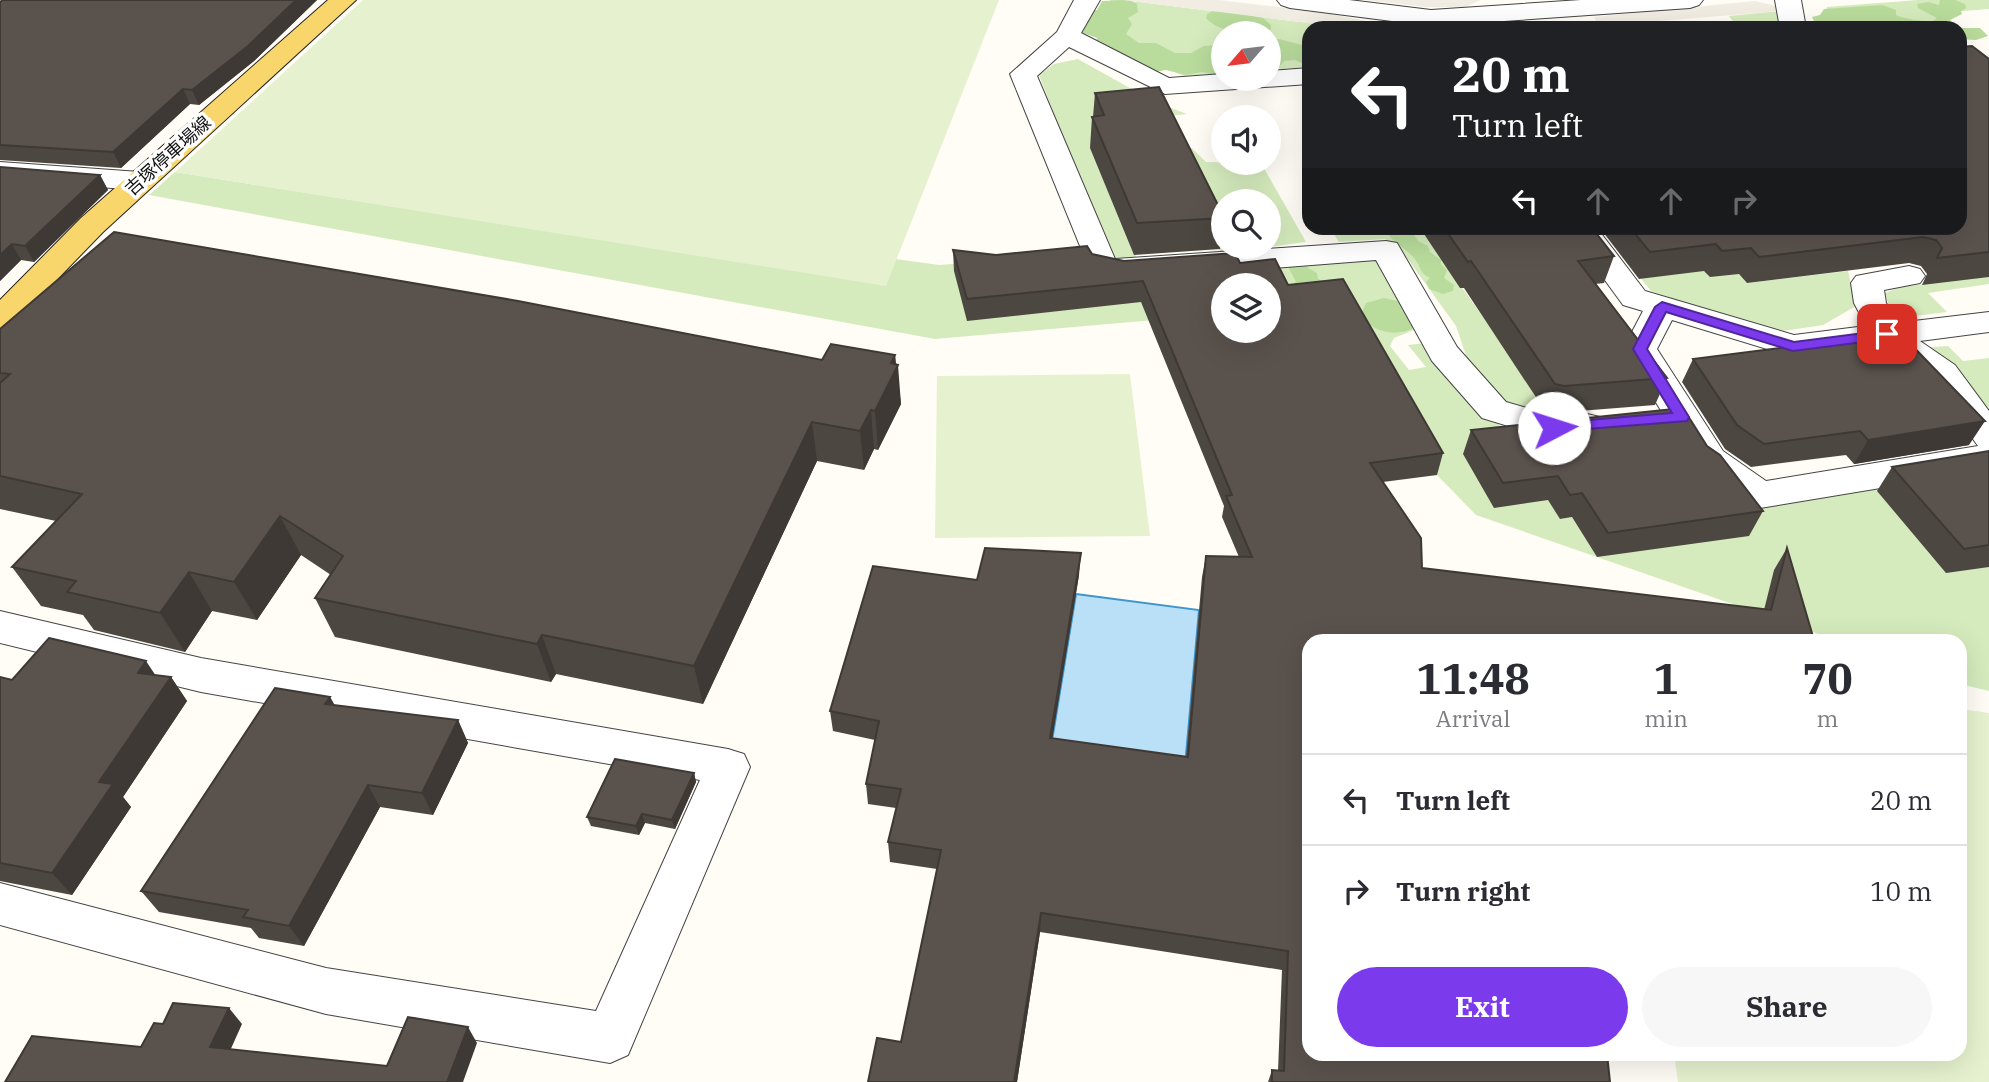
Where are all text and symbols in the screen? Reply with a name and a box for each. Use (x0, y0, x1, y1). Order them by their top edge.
north arrow (1211, 21, 1281, 91)
map controls (1211, 21, 1281, 343)
text: 20 m (1452, 42, 1570, 105)
icon: left (1337, 49, 1428, 140)
text: Turn left (1452, 104, 1583, 146)
button: sound (1211, 105, 1281, 175)
street label: 吉塚停車場線 (120, 111, 215, 200)
icon: left (1506, 182, 1544, 220)
icon: ahead (1579, 182, 1617, 220)
icon: ahead (1652, 182, 1690, 220)
icon: right (1725, 182, 1763, 220)
button: search (1211, 189, 1281, 259)
button: layers (1211, 273, 1281, 343)
pin (1857, 304, 1917, 364)
icon: arrive (1868, 315, 1906, 353)
position arrow (1517, 391, 1591, 465)
text: 11:48 (1416, 651, 1530, 706)
text: 1 (1653, 651, 1679, 706)
text: 70 (1802, 651, 1853, 706)
text: Arrival (1436, 703, 1510, 733)
text: min (1644, 703, 1688, 733)
text: m (1817, 703, 1838, 733)
icon: left (1337, 781, 1375, 819)
text: Turn left (1396, 783, 1510, 817)
text: 20 m (1870, 783, 1932, 817)
icon: right (1337, 872, 1375, 910)
text: Turn right (1396, 874, 1530, 908)
text: 10 m (1870, 874, 1932, 908)
button: Exit (1337, 967, 1628, 1047)
button: Share (1642, 967, 1932, 1047)

